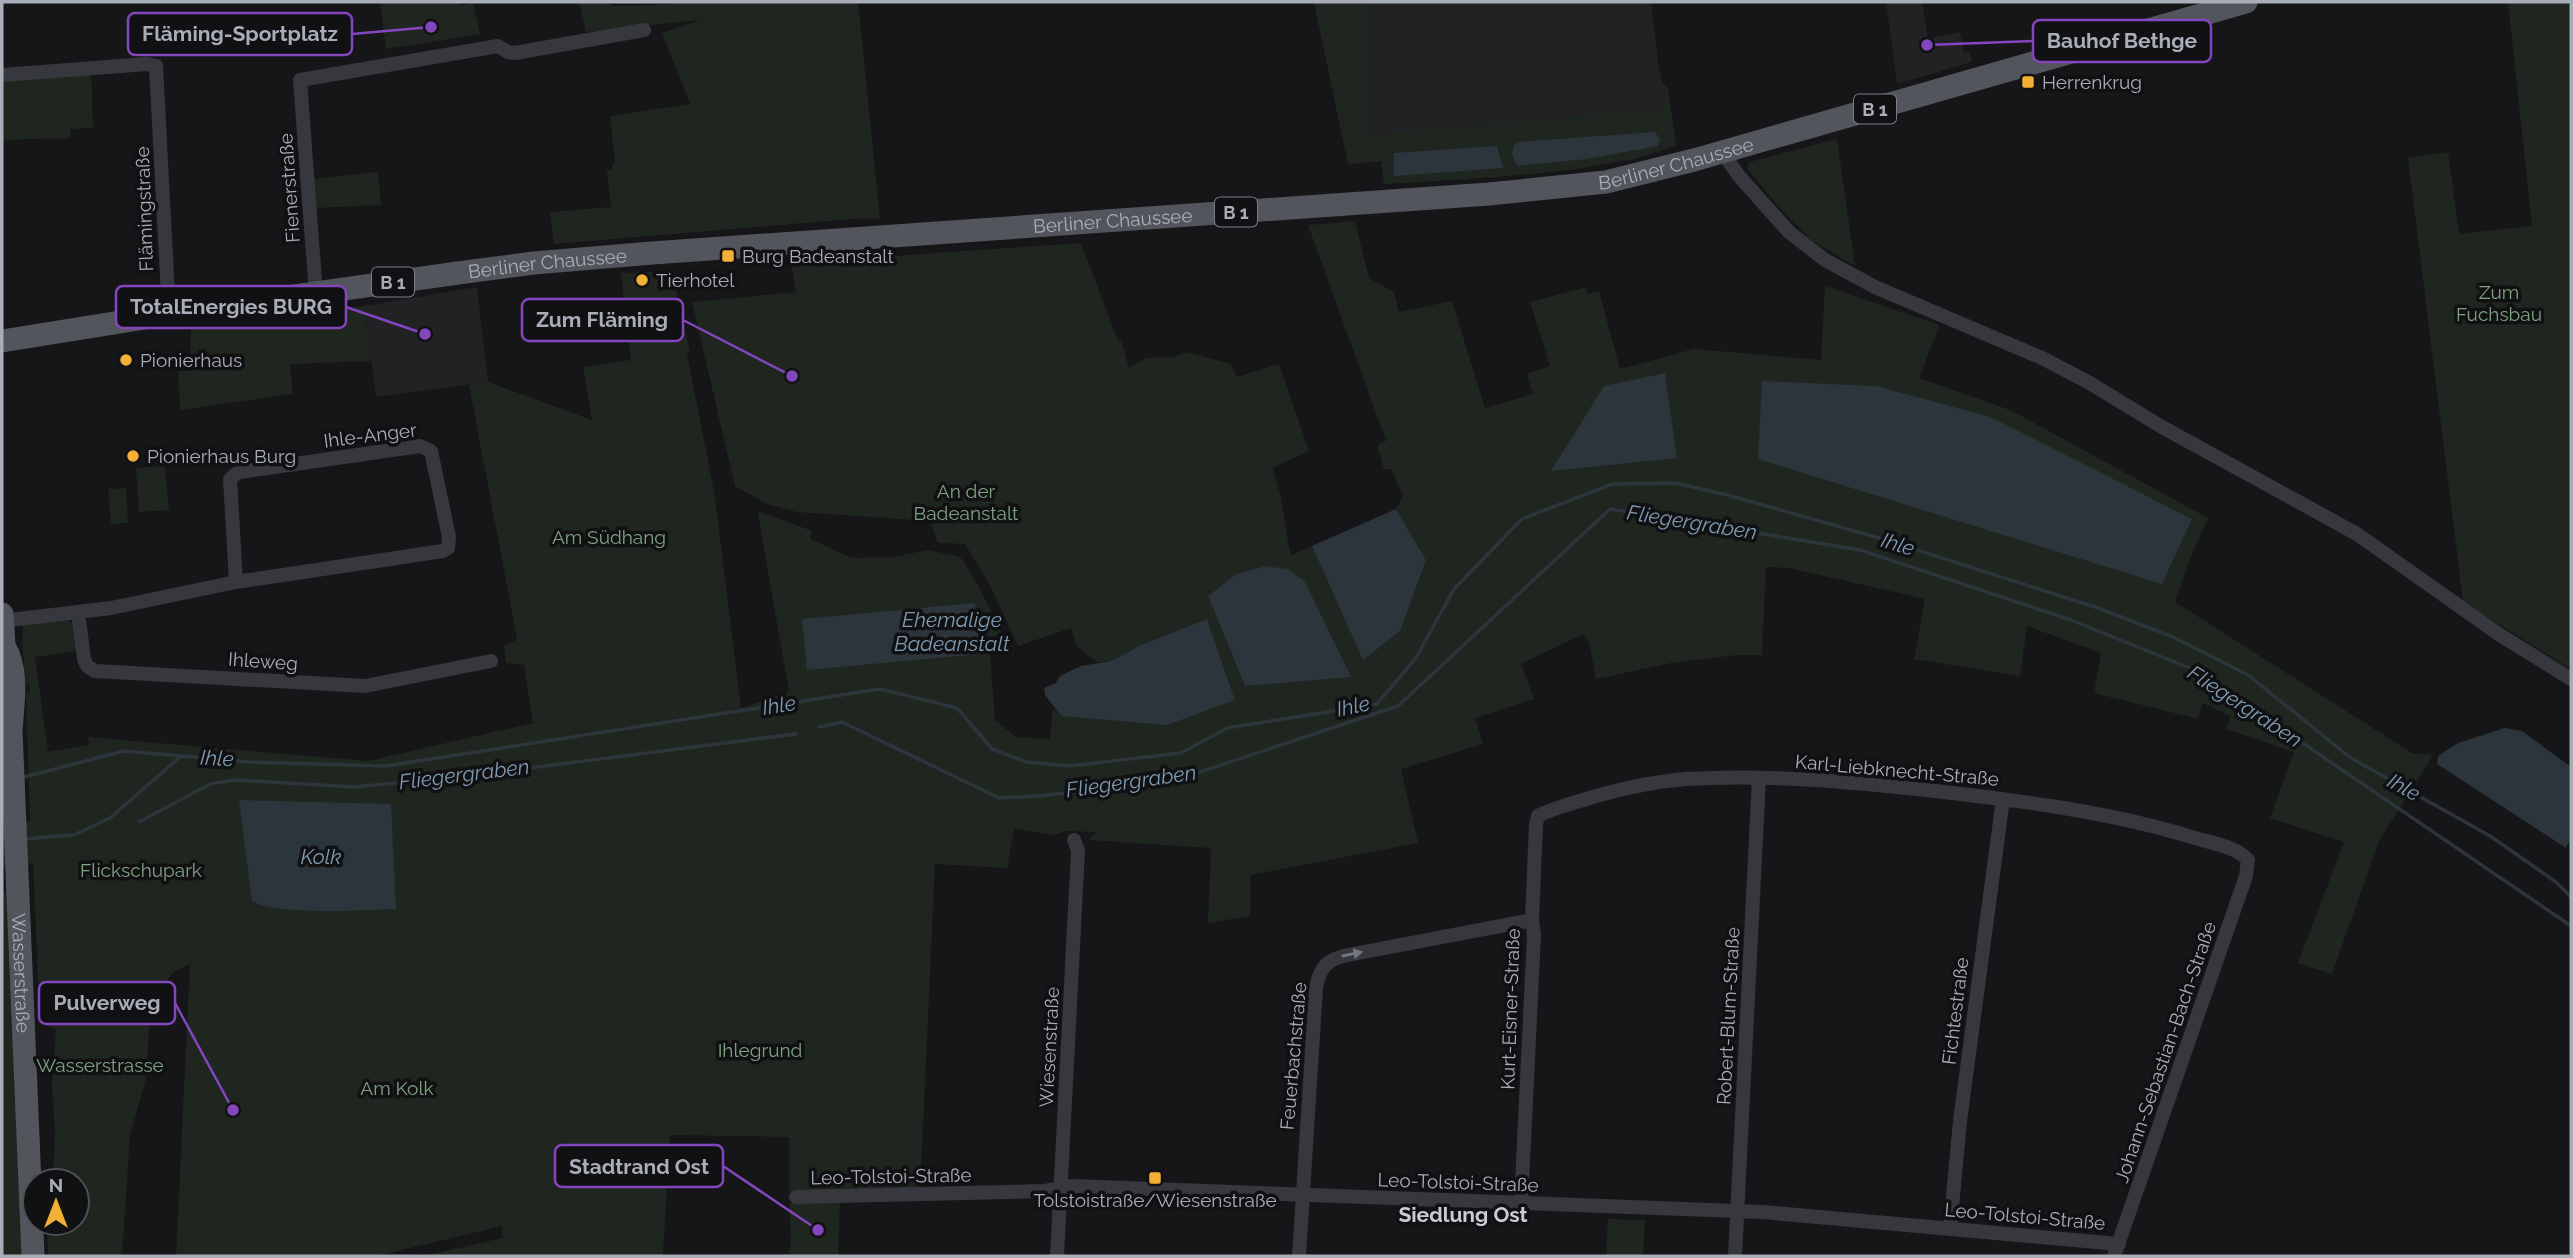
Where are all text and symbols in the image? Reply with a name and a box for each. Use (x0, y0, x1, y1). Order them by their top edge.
callout: Fläming-Sportplatz (128, 13, 352, 55)
callout: Bauhof Bethge (2033, 20, 2211, 62)
text: Fläming-Sportplatz (142, 21, 338, 46)
text: Bauhof Bethge (2047, 28, 2198, 53)
place label: Herrenkrug (2042, 71, 2142, 93)
marker: Herrenkrug (2020, 74, 2036, 90)
road number: B 1 (1854, 94, 1896, 124)
street label: Fienerstraße (274, 133, 304, 243)
street label: Berliner Chaussee (1597, 133, 1756, 194)
street label: Flämingstraße (131, 146, 157, 272)
road number: B 1 (1215, 197, 1257, 226)
street label: Berliner Chaussee (1032, 204, 1193, 237)
street label: Berliner Chaussee (467, 244, 628, 283)
place label: Burg Badeanstalt (742, 245, 894, 267)
marker: Burg Badeanstalt (720, 248, 736, 264)
road number: B 1 (372, 268, 414, 296)
place label: Tierhotel (656, 269, 735, 291)
marker: Tierhotel (634, 272, 650, 288)
park label: Zum Fuchsbau (2456, 281, 2542, 325)
callout: TotalEnergies BURG (116, 286, 346, 328)
text: TotalEnergies BURG (130, 294, 332, 319)
callout: Zum Fläming (522, 299, 683, 341)
text: Zum Fläming (536, 307, 668, 332)
place label: Pionierhaus (140, 349, 242, 371)
marker: Pionierhaus (118, 352, 134, 368)
street label: Ihle-Anger (322, 418, 418, 452)
place label: Pionierhaus Burg (147, 445, 296, 467)
marker: Pionierhaus Burg (125, 448, 141, 464)
park label: An der Badeanstalt (914, 480, 1019, 524)
water label: Fliegergraben (1625, 499, 1759, 545)
park label: Am Südhang (552, 526, 666, 548)
water label: Ihle (1878, 527, 1918, 561)
water label: Ehemalige Badeanstalt (894, 607, 1010, 656)
street label: Ihleweg (227, 648, 299, 674)
water label: Fliegergraben (2183, 660, 2307, 752)
water label: Ihle (760, 690, 798, 720)
water label: Ihle (1334, 690, 1372, 722)
water label: Ihle (200, 745, 234, 771)
street label: Karl-Liebknecht-Straße (1794, 750, 2000, 790)
water label: Fliegergraben (397, 754, 531, 794)
water label: Fliegergraben (1064, 759, 1198, 803)
water label: Ihle (2383, 768, 2425, 806)
water label: Kolk (300, 844, 342, 869)
park label: Flickschupark (80, 859, 202, 881)
street label: Wasserstraße (8, 913, 35, 1033)
street label: Johann-Sebastian-Bach-Straße (2110, 919, 2220, 1185)
street label: Robert-Blum-Straße (1712, 926, 1744, 1106)
street label: Kurt-Eisner-Straße (1496, 928, 1524, 1090)
one-way arrow (1341, 948, 1363, 959)
street label: Fichtestraße (1937, 956, 1973, 1066)
street label: Feuerbachstraße (1276, 981, 1310, 1131)
callout: Pulverweg (39, 982, 175, 1024)
street label: Wiesenstraße (1035, 986, 1063, 1108)
text: Pulverweg (53, 990, 161, 1015)
park label: Ihlegrund (718, 1039, 802, 1061)
park label: Wasserstrasse (36, 1054, 164, 1076)
park label: Am Kolk (360, 1077, 434, 1099)
callout: Stadtrand Ost (555, 1145, 723, 1187)
text: Stadtrand Ost (569, 1154, 709, 1179)
street label: Leo-Tolstoi-Straße (810, 1164, 972, 1188)
north arrow (21, 1167, 91, 1237)
street label: Leo-Tolstoi-Straße (1377, 1168, 1539, 1196)
marker: Tolstoistraße/Wiesenstraße (1147, 1170, 1163, 1186)
text: N (49, 1174, 63, 1196)
place label: Tolstoistraße/Wiesenstraße (1033, 1189, 1277, 1211)
street label: Leo-Tolstoi-Straße (1944, 1198, 2106, 1234)
district label: Siedlung Ost (1398, 1202, 1528, 1227)

